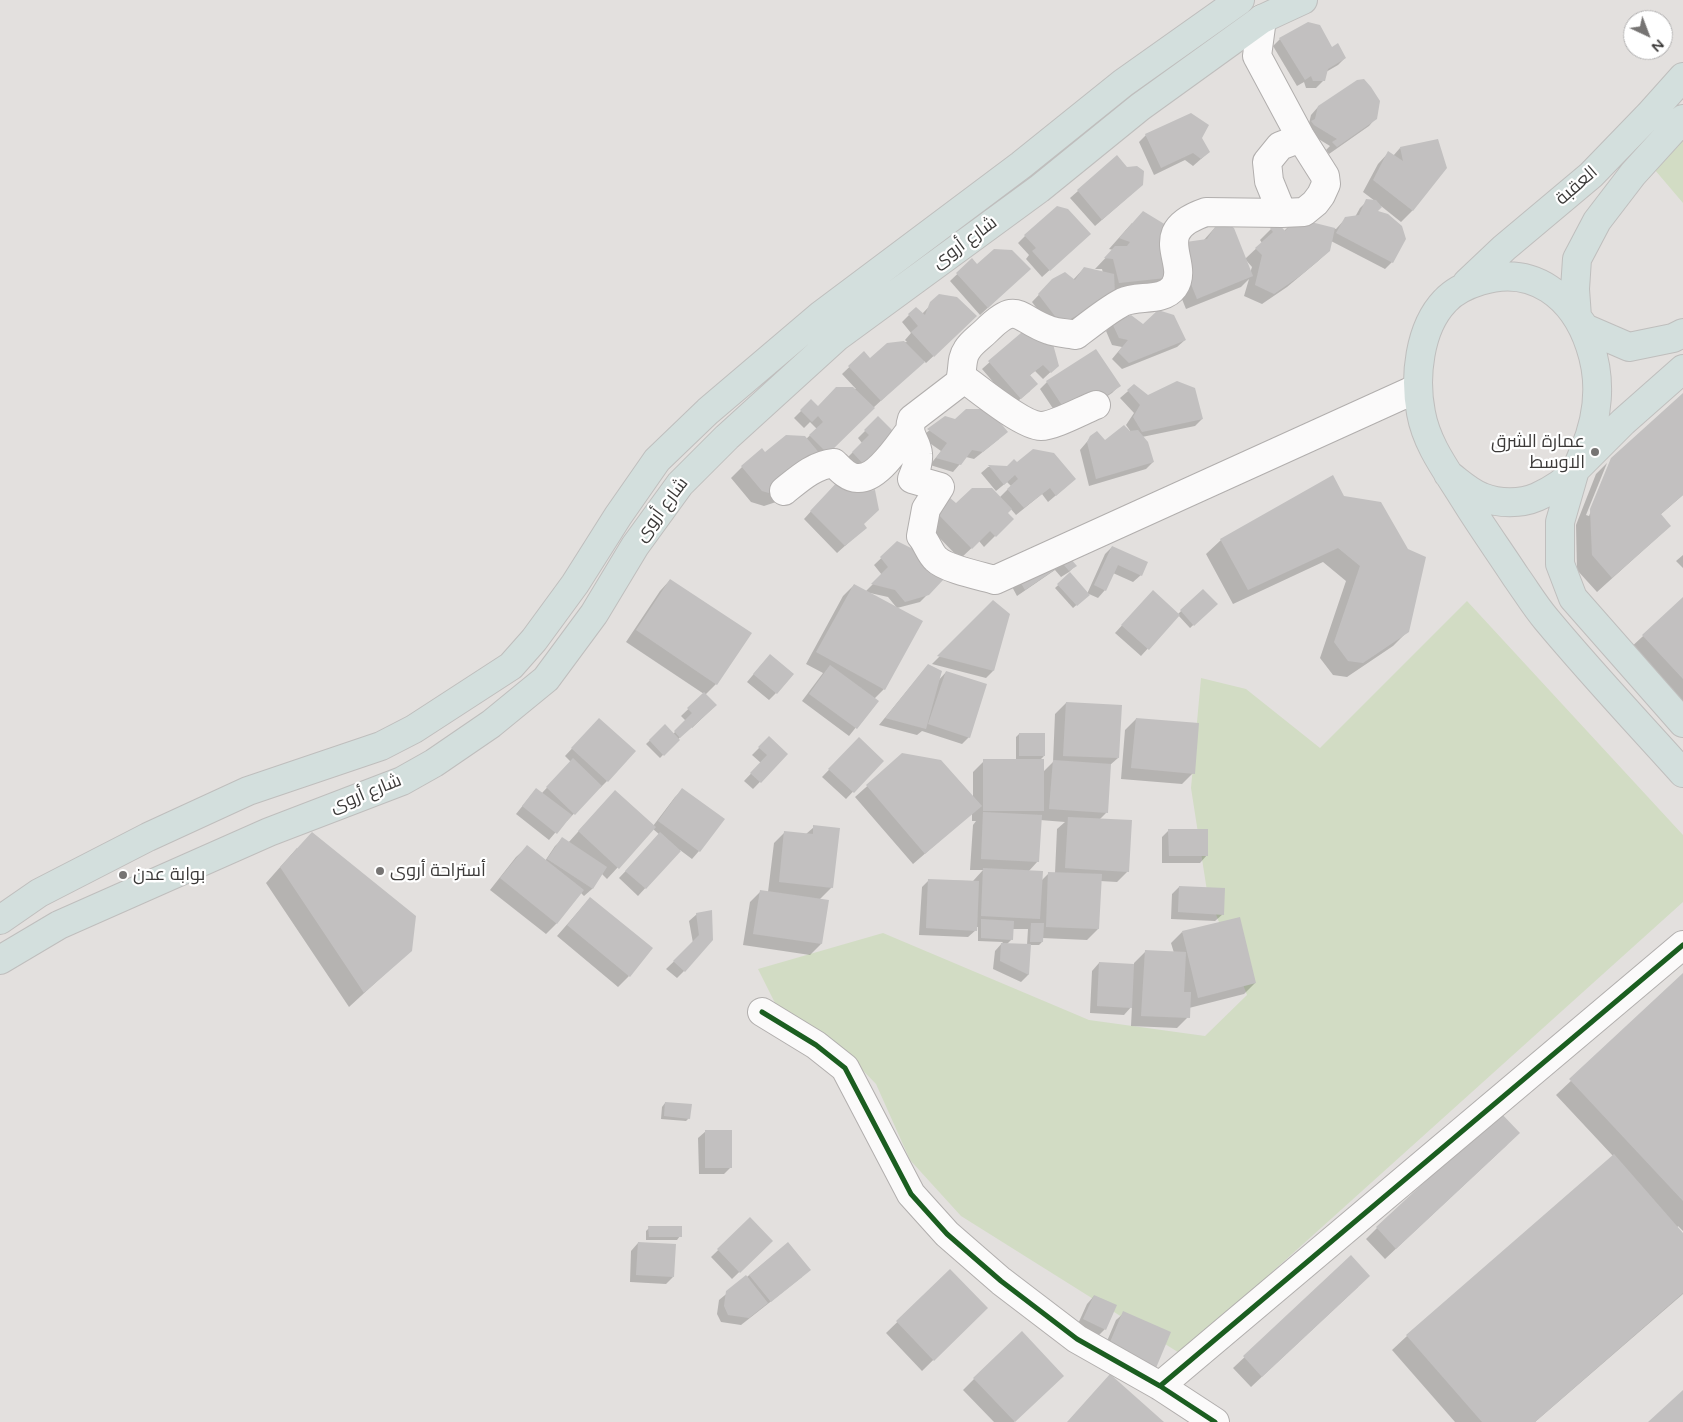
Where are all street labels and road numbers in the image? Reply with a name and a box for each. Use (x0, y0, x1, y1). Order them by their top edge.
street label: العقبة (1552, 162, 1602, 210)
street label: شارع أروى (928, 212, 1002, 274)
street label: شارع أروى (631, 474, 693, 546)
street label: شارع أروى (327, 770, 405, 818)

